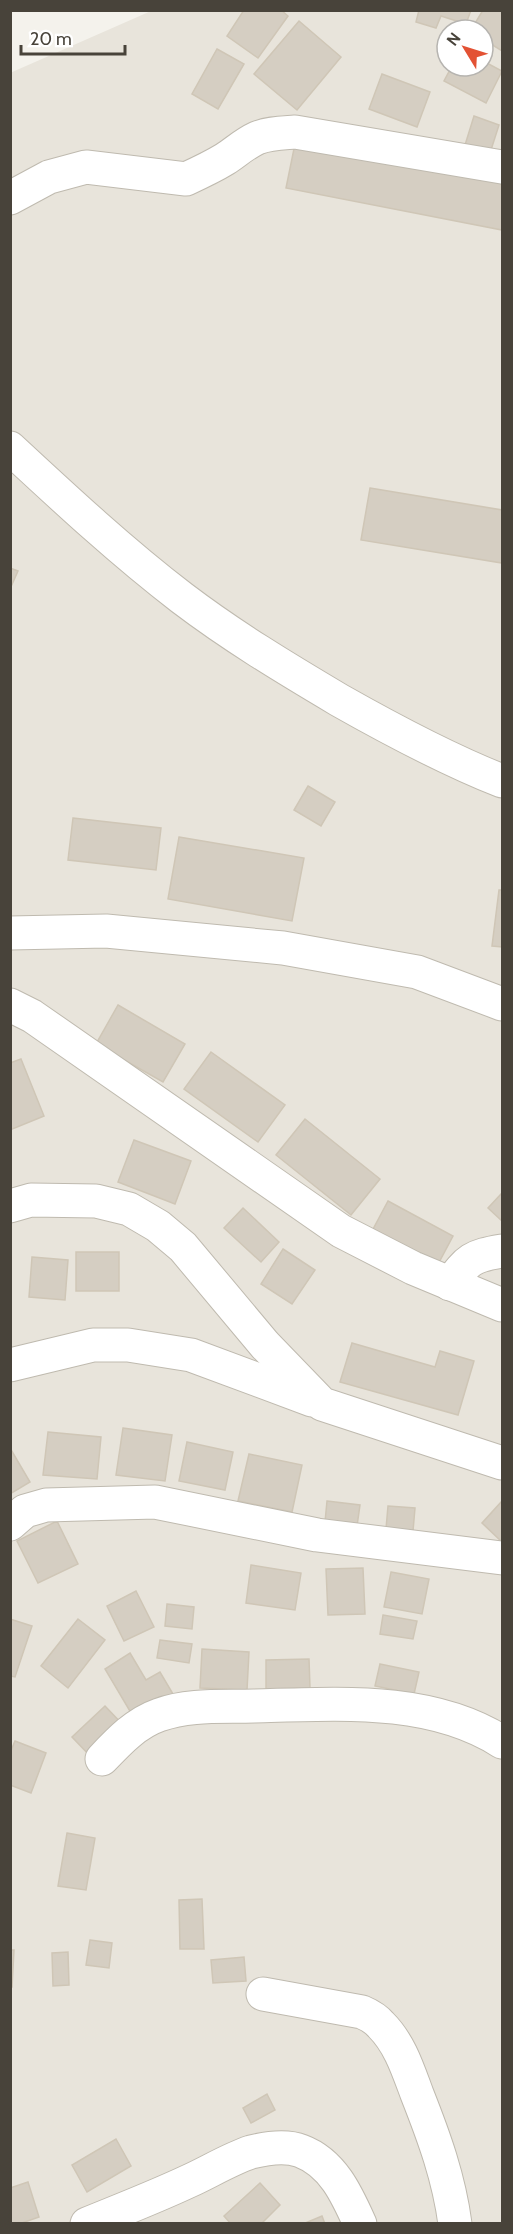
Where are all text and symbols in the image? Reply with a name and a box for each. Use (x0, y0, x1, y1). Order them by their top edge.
scale bar (21, 18, 124, 56)
north arrow (435, 18, 495, 78)
text: 20 m (30, 28, 72, 50)
text: N (443, 29, 465, 49)

